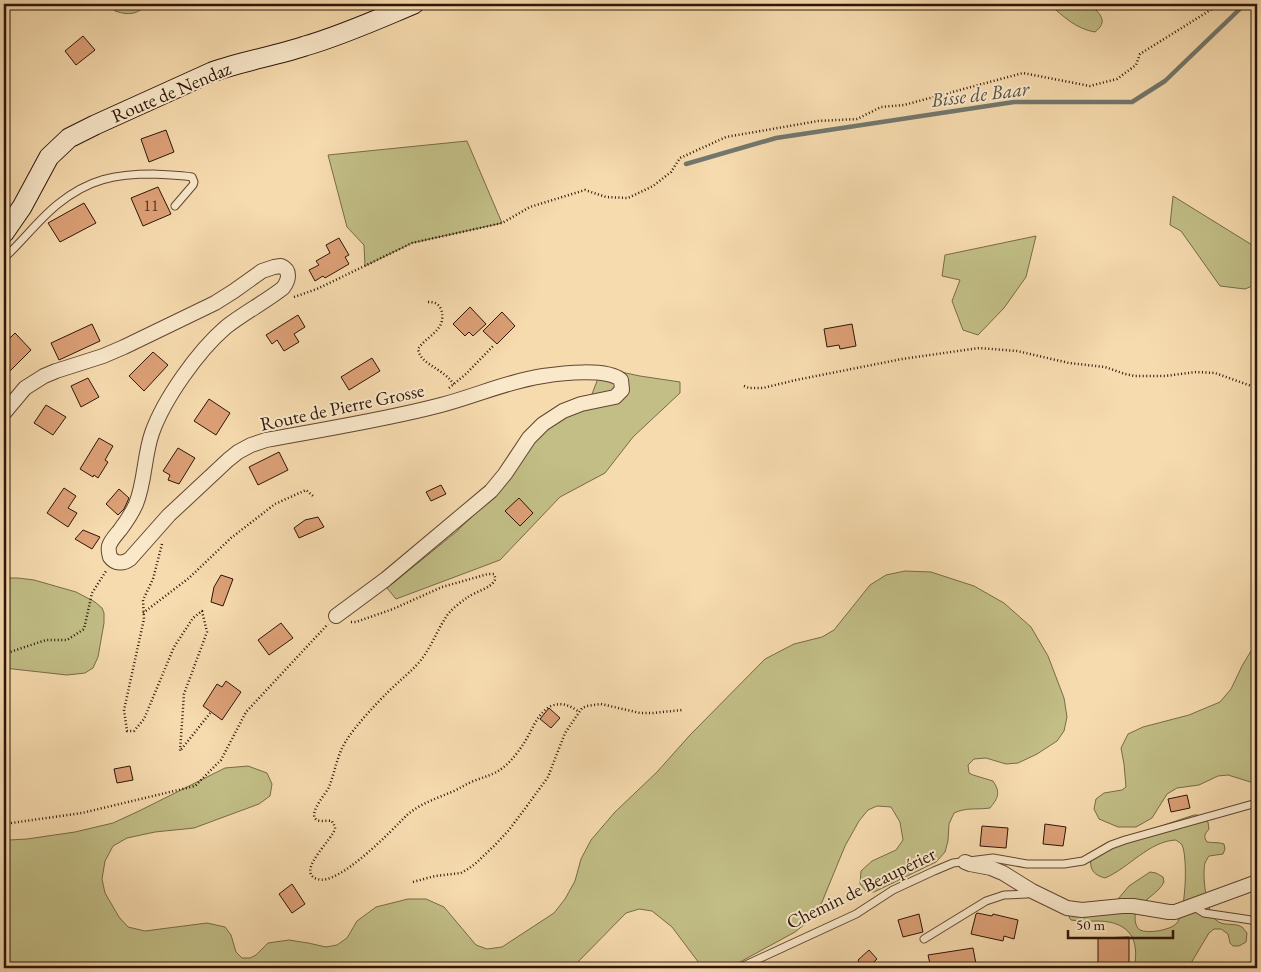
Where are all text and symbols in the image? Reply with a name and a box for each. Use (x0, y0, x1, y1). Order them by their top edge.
street label: Route de Nendaz (107, 55, 235, 128)
water label: Bisse de Baar (928, 75, 1032, 113)
house number: 11 (143, 195, 159, 216)
street label: Route de Pierre Grosse (258, 377, 426, 437)
street label: Chemin de Beaupérier (782, 841, 940, 935)
scale bar (1068, 907, 1174, 939)
text: 50 m (1076, 915, 1105, 934)

